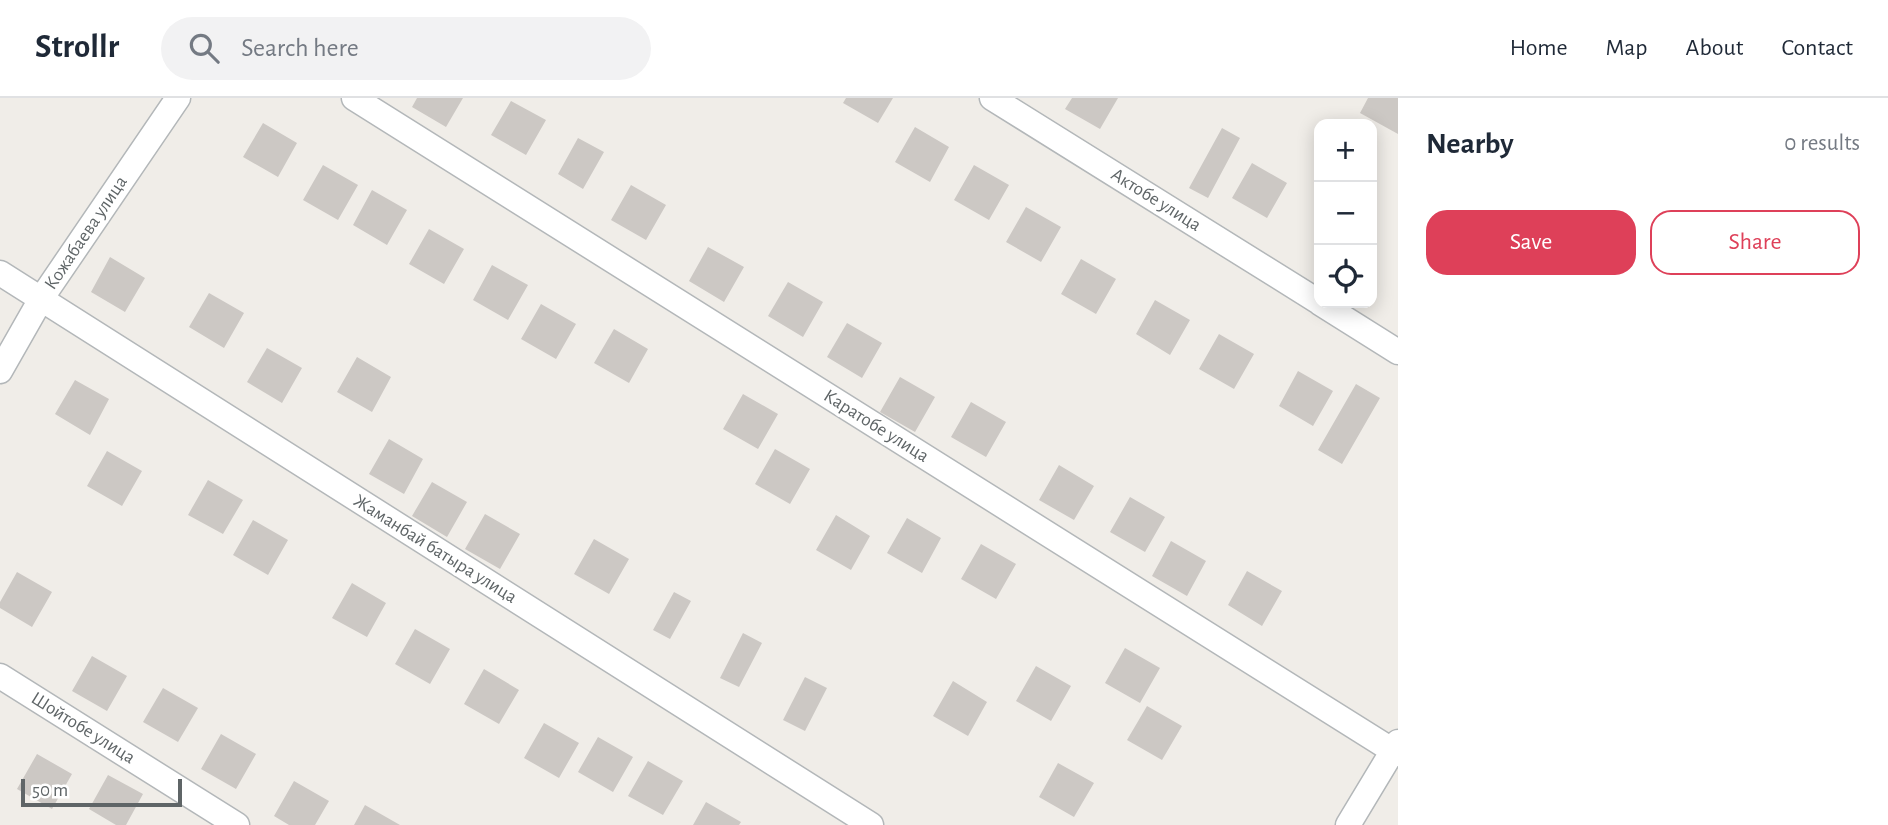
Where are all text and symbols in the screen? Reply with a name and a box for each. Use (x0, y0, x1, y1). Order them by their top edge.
search box (161, 17, 651, 80)
icon: search (185, 29, 223, 67)
text: Strollr (35, 31, 119, 64)
text: Search here (241, 35, 359, 61)
text: Home (1510, 36, 1568, 60)
text: Map (1606, 36, 1648, 60)
text: About (1686, 36, 1743, 60)
text: Contact (1781, 36, 1853, 60)
map controls (1314, 119, 1377, 308)
button: + (1314, 119, 1377, 182)
text: Nearby (1426, 129, 1514, 159)
text: 0 results (1784, 132, 1860, 155)
street label: Актобе улица (1108, 165, 1205, 235)
street label: Кожабаева улица (41, 172, 131, 293)
button: − (1314, 182, 1377, 245)
button: Save (1426, 210, 1636, 275)
button: Share (1650, 210, 1860, 275)
button: locate (1314, 245, 1377, 308)
street label: Каратобе улица (820, 386, 932, 466)
street label: Жаманбай батыра улица (350, 491, 520, 607)
street label: Шойтобе улица (28, 689, 139, 768)
scale bar (21, 776, 182, 808)
text: 50 m (32, 781, 68, 800)

